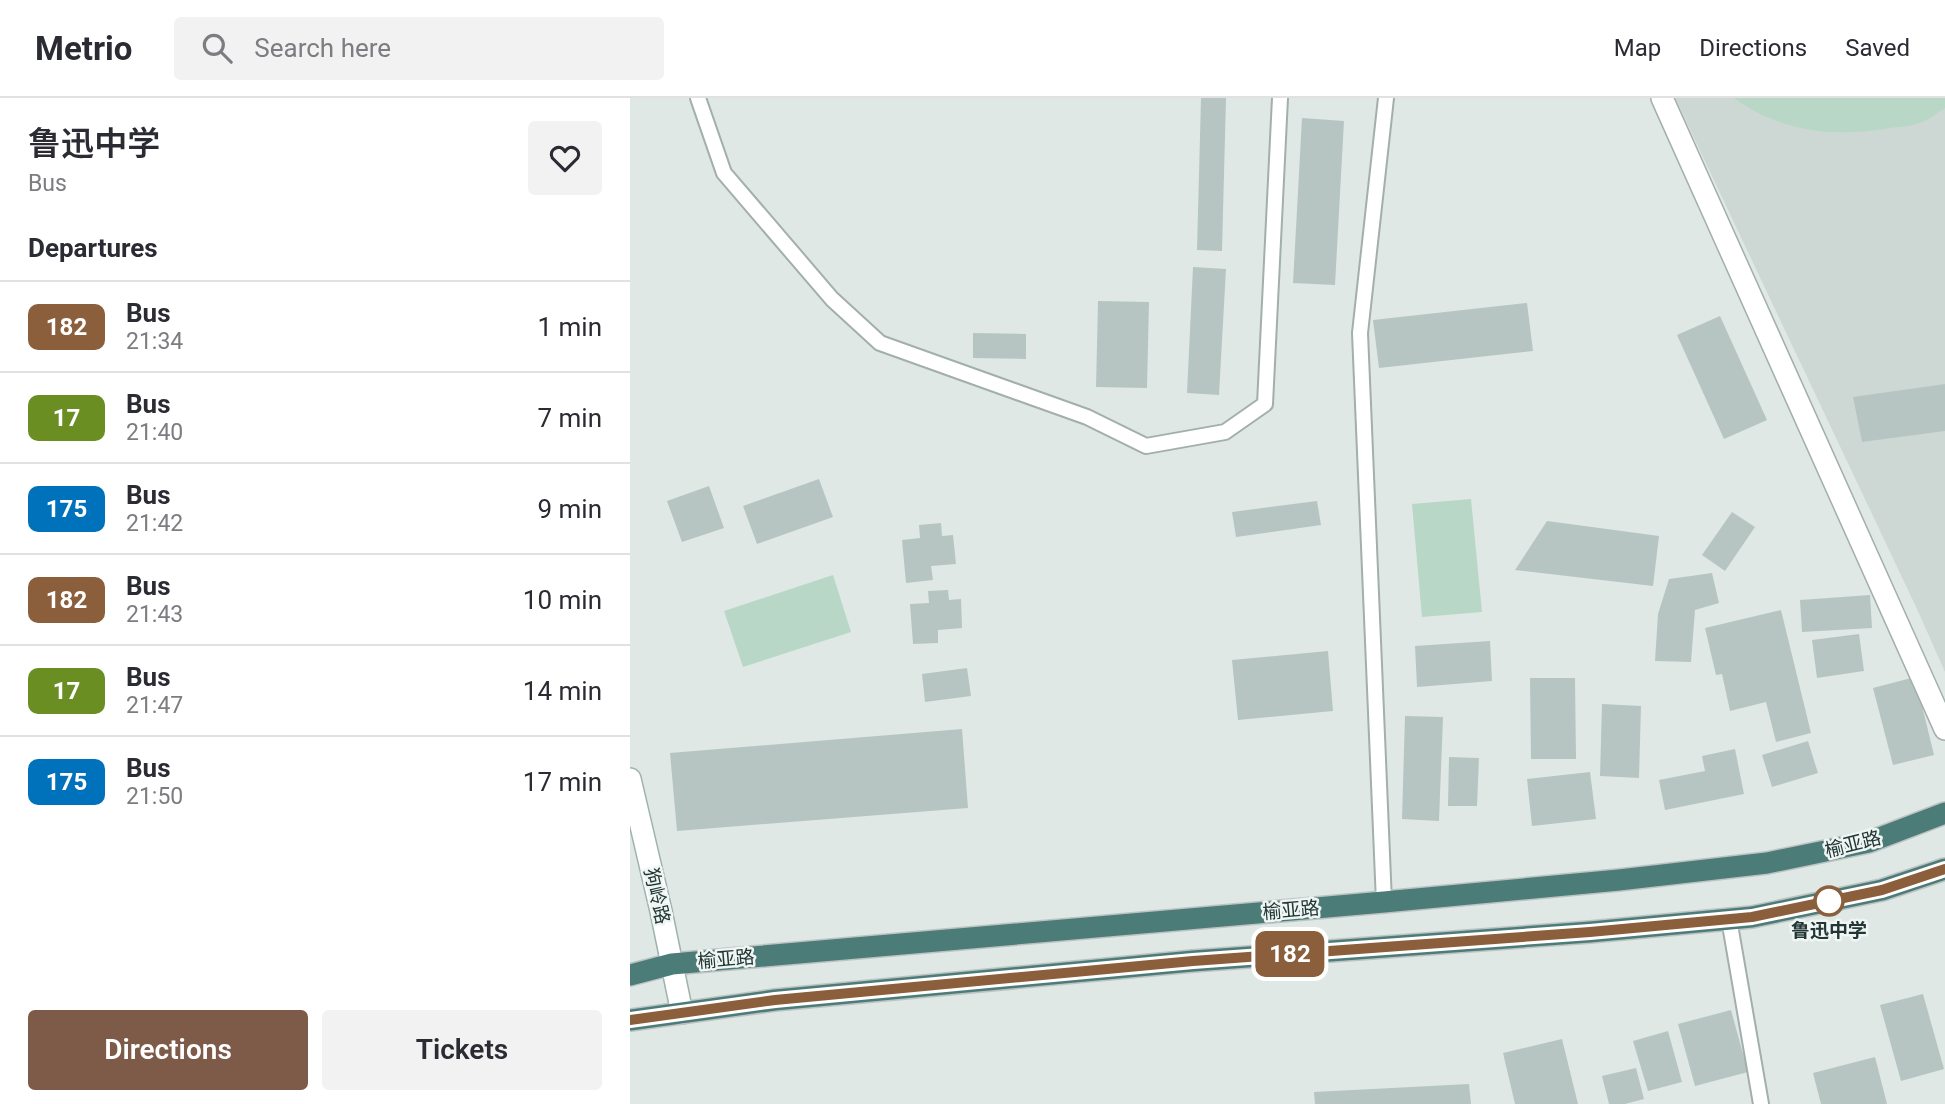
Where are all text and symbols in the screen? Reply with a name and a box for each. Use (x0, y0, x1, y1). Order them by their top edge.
search box (174, 17, 664, 80)
text: Metrio (35, 29, 132, 68)
icon: search (198, 29, 236, 67)
text: Search here (254, 33, 391, 63)
text: Map (1614, 34, 1661, 62)
text: Directions (1699, 34, 1807, 62)
text: Saved (1845, 34, 1910, 62)
button: heart (528, 121, 602, 195)
text: 鲁迅中学 (28, 124, 160, 163)
text: Bus (28, 170, 67, 197)
text: Departures (28, 233, 158, 263)
text: Bus (126, 298, 171, 328)
text: 1 min (537, 312, 602, 342)
text: 182 (46, 313, 87, 341)
text: 21:34 (126, 328, 183, 355)
text: Bus (126, 389, 171, 419)
text: 7 min (537, 403, 602, 433)
text: 17 (53, 404, 80, 432)
text: 21:40 (126, 419, 183, 446)
text: Bus (126, 480, 171, 510)
text: 9 min (537, 494, 602, 524)
text: 175 (46, 495, 87, 523)
text: 21:42 (126, 510, 183, 537)
text: Bus (126, 571, 171, 601)
text: 10 min (523, 585, 602, 615)
text: 182 (46, 586, 87, 614)
text: 21:43 (126, 601, 183, 628)
text: Bus (126, 662, 171, 692)
text: 14 min (523, 676, 602, 706)
text: 17 (53, 677, 80, 705)
text: 21:47 (126, 692, 183, 719)
text: Bus (126, 753, 171, 783)
text: 17 min (523, 767, 602, 797)
text: 175 (46, 768, 87, 796)
text: 21:50 (126, 783, 183, 810)
street label: 榆亚路 (1823, 826, 1883, 862)
street label: 狗岭路 (639, 866, 675, 926)
marker: 鲁迅中学 (1814, 886, 1844, 916)
street label: 榆亚路 (1262, 896, 1320, 924)
place label: 鲁迅中学 (1791, 919, 1867, 942)
line badge: 182 (1250, 931, 1330, 977)
text: 182 (1269, 940, 1311, 968)
street label: 榆亚路 (697, 945, 755, 973)
button: Directions (28, 1010, 308, 1090)
button: Tickets (322, 1010, 602, 1090)

